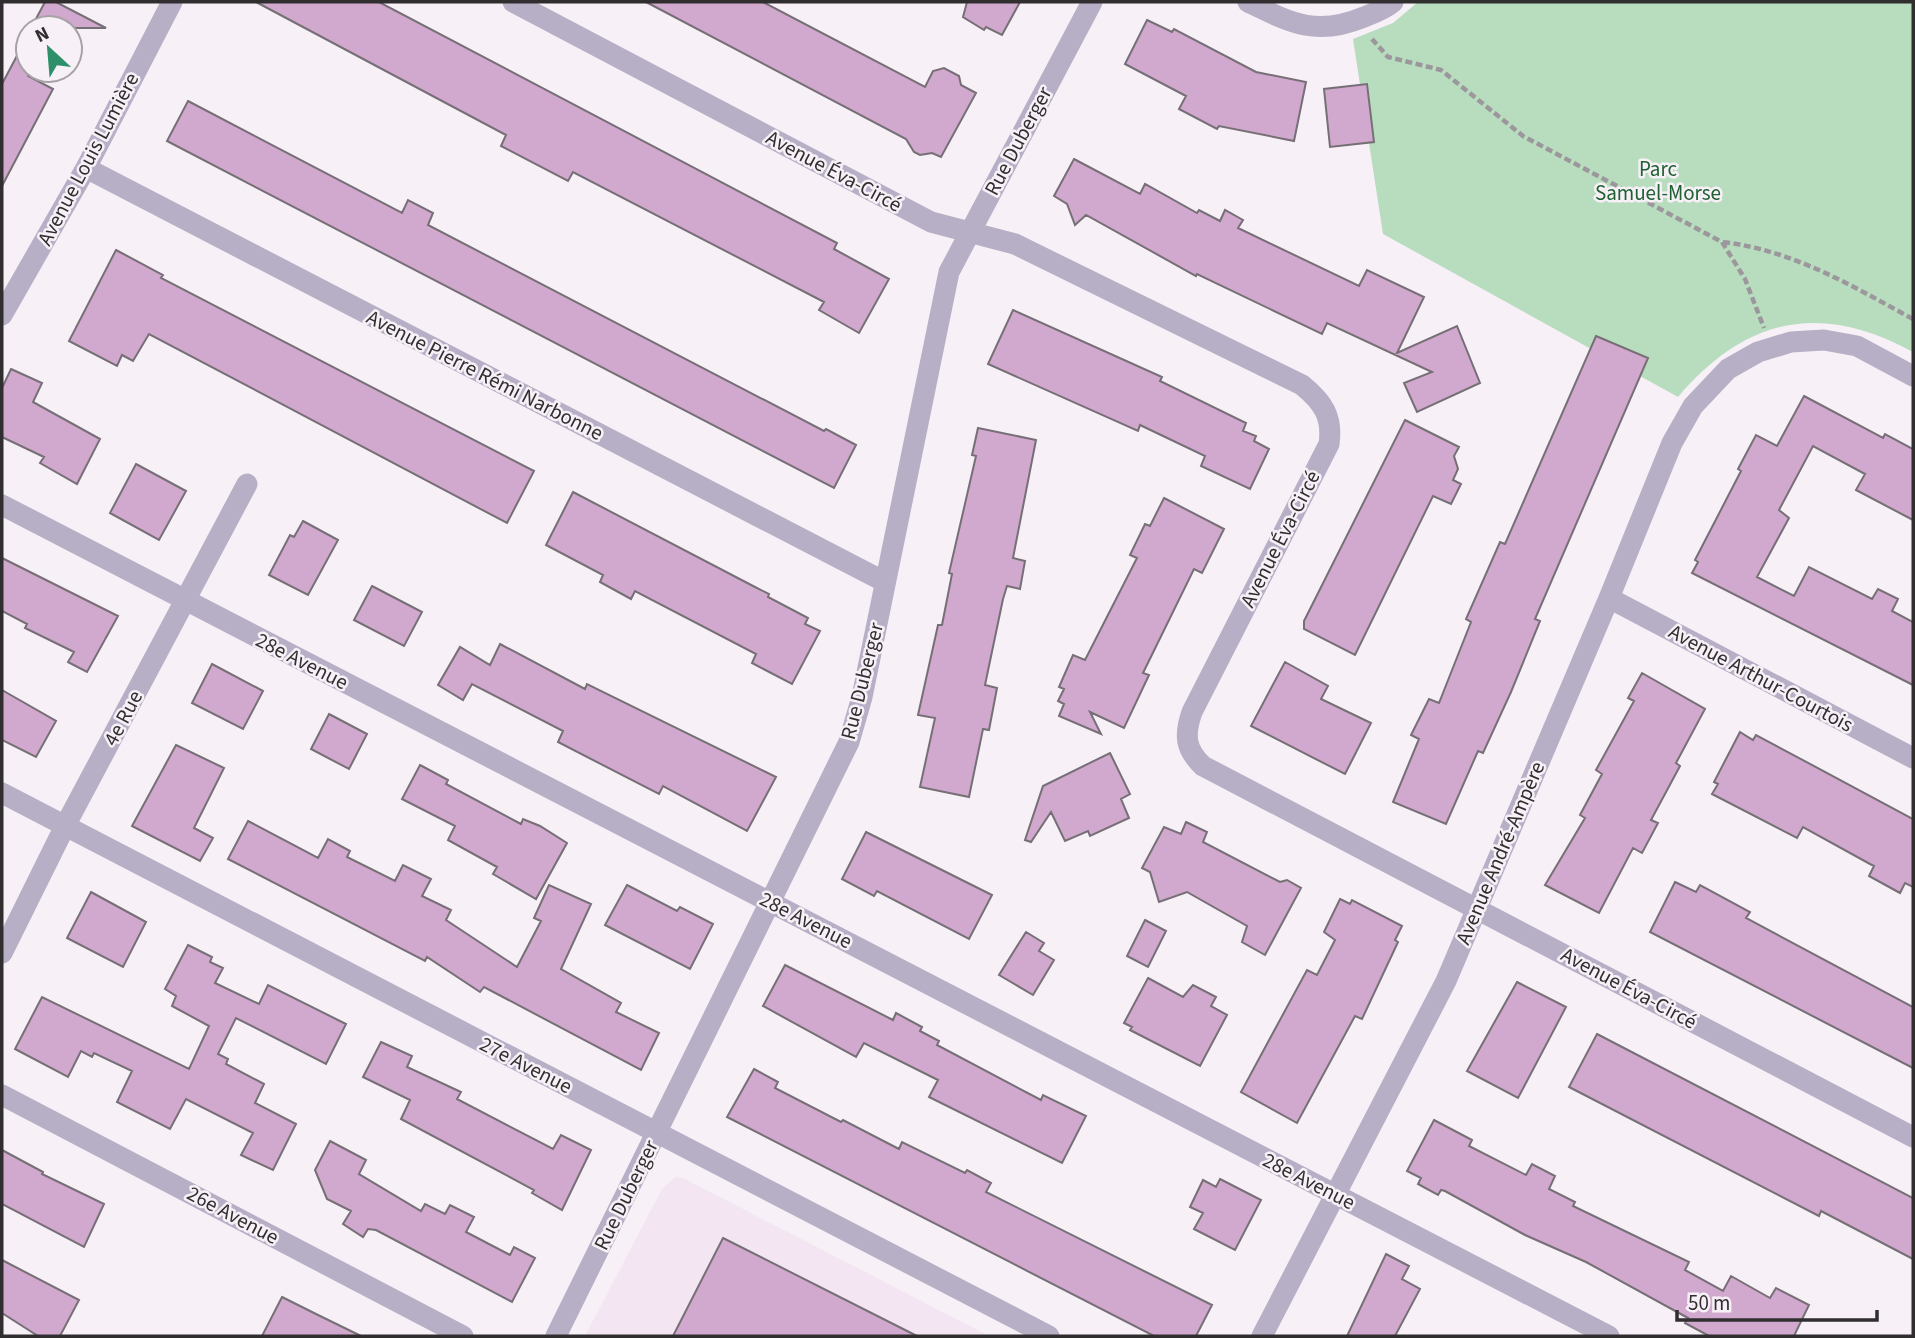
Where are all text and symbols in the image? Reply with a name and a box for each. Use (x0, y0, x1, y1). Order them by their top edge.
north arrow (14, 14, 84, 84)
text: N (31, 20, 54, 50)
street label: Avenue Louis Lumière (30, 67, 146, 251)
street label: Rue Duberger (977, 81, 1060, 201)
street label: Avenue Éva-Circé (761, 123, 907, 219)
park label: Parc Samuel-Morse (1595, 154, 1721, 208)
street label: Avenue Pierre Rémi Narbonne (361, 302, 609, 448)
street label: Avenue Éva-Circé (1233, 465, 1327, 613)
street label: Avenue Arthur-Courtois (1663, 617, 1859, 739)
street label: Rue Duberger (833, 619, 891, 743)
street label: 28e Avenue (251, 625, 353, 697)
street label: 4e Rue (96, 685, 150, 751)
street label: Avenue André-Ampère (1448, 757, 1552, 949)
street label: 28e Avenue (755, 884, 857, 956)
street label: Avenue Éva-Circé (1556, 940, 1702, 1036)
street label: 27e Avenue (475, 1029, 577, 1101)
street label: Rue Duberger (586, 1134, 666, 1255)
street label: 28e Avenue (1258, 1145, 1360, 1217)
street label: 26e Avenue (182, 1178, 284, 1252)
scale bar (1677, 1278, 1876, 1322)
text: 50 m (1688, 1288, 1730, 1318)

